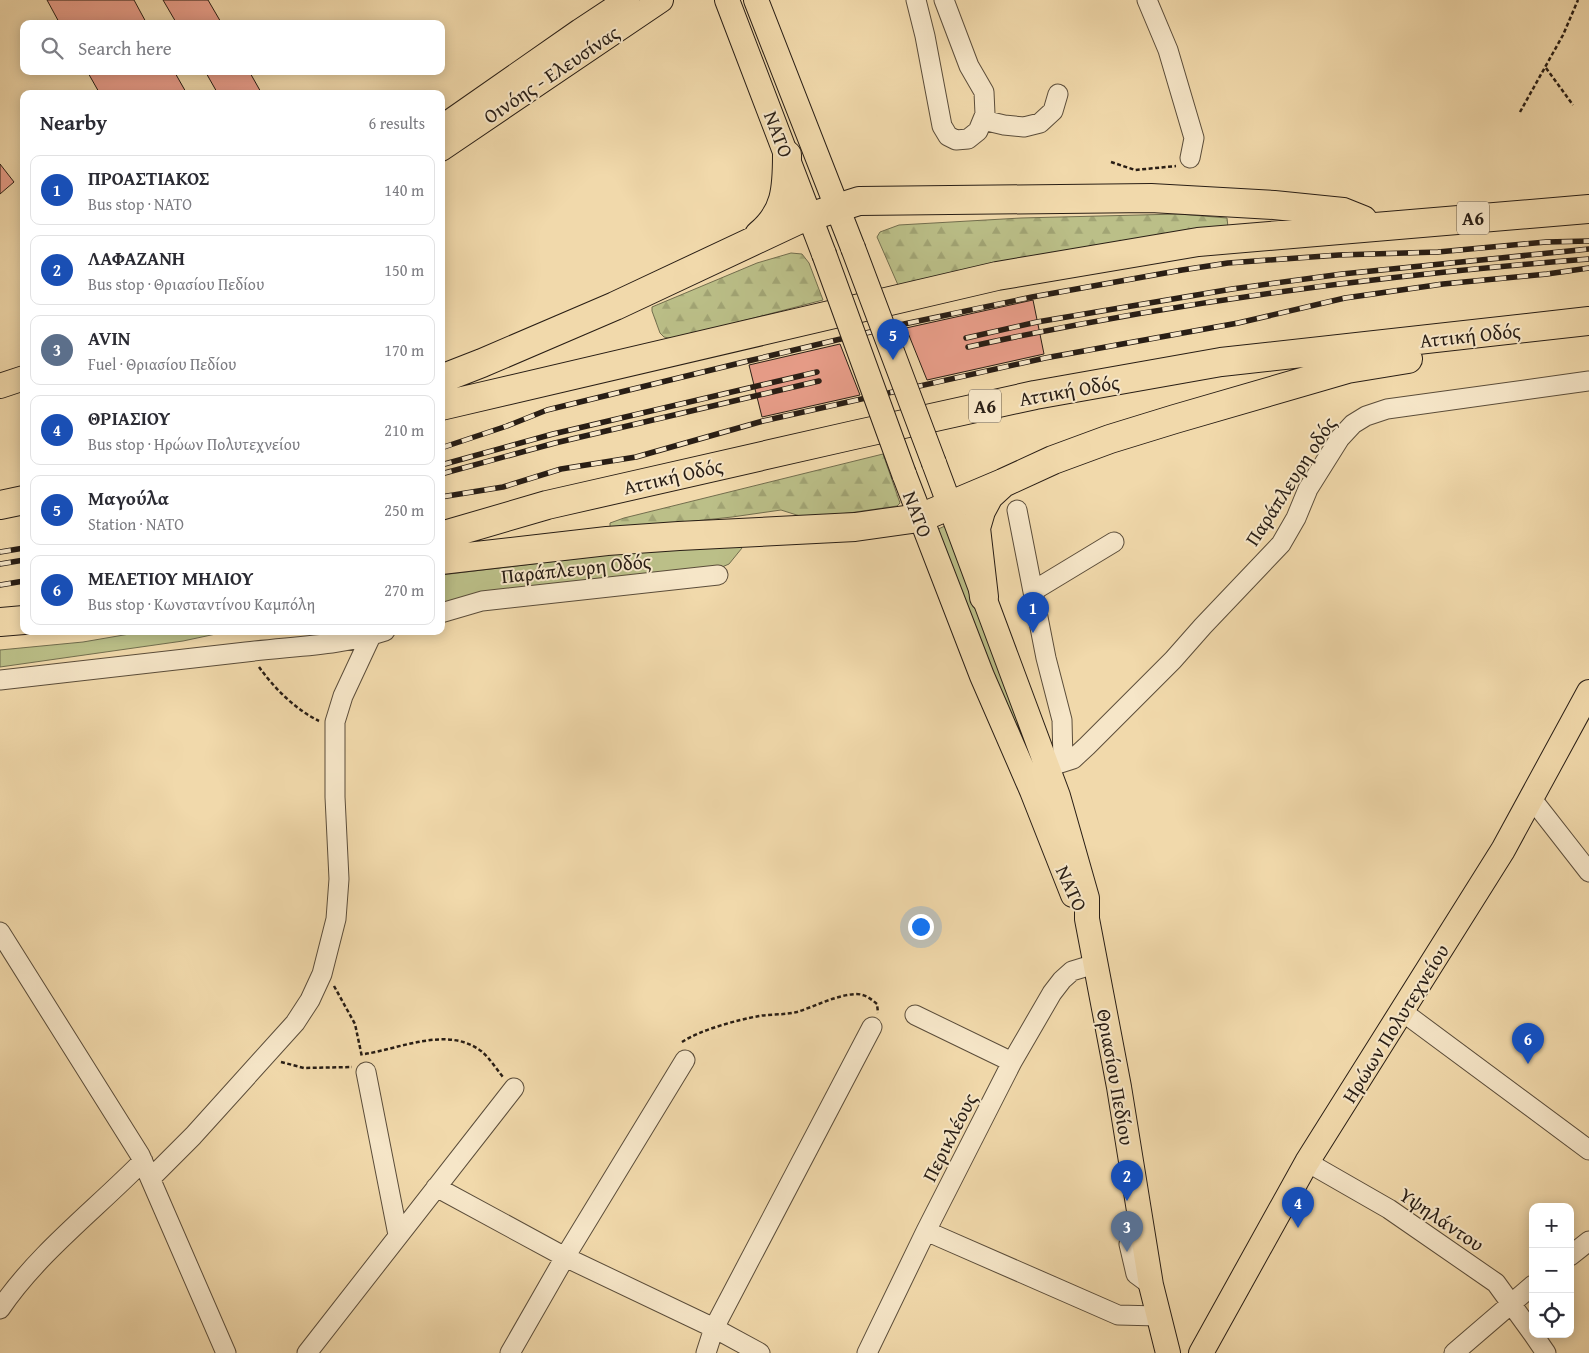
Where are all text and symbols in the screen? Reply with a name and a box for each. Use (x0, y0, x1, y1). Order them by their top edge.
street label: Οινόης - Ελευσίνας (477, 17, 625, 130)
search box (20, 20, 445, 75)
icon: search (38, 34, 66, 62)
text: Search here (78, 34, 172, 62)
text: Nearby (40, 107, 107, 138)
street label: ΝΑΤΟ (757, 107, 801, 161)
text: 6 results (368, 111, 425, 135)
text: ΠΡΟΑΣΤΙΑΚΟΣ (88, 164, 209, 192)
text: 1 (53, 178, 61, 202)
text: 140 m (384, 178, 424, 202)
text: Bus stop · ΝΑΤΟ (88, 192, 192, 216)
road number: Α6 (1457, 202, 1489, 234)
text: ΛΑΦΑΖΑΝΗ (88, 244, 185, 272)
text: 2 (53, 258, 61, 282)
text: 150 m (384, 258, 424, 282)
text: Bus stop · Θριασίου Πεδίου (88, 272, 264, 296)
street label: Αττική Οδός (1418, 315, 1522, 355)
pin: 5 (877, 319, 909, 360)
text: AVIN (88, 324, 130, 352)
text: 3 (53, 338, 61, 362)
text: 170 m (384, 338, 424, 362)
text: Fuel · Θριασίου Πεδίου (88, 352, 236, 376)
street label: Αττική Οδός (1017, 367, 1122, 413)
road number: Α6 (969, 390, 1001, 422)
text: ΘΡΙΑΣΙΟΥ (88, 404, 170, 432)
street label: Παράπλευρη οδός (1237, 410, 1343, 551)
text: 4 (53, 418, 61, 442)
text: 210 m (384, 418, 424, 442)
text: Bus stop · Ηρώων Πολυτεχνείου (88, 432, 300, 456)
street label: Αττική Οδός (620, 450, 726, 502)
text: Μαγούλα (88, 484, 169, 512)
street label: ΝΑΤΟ (896, 487, 940, 541)
text: 5 (53, 498, 61, 522)
text: 250 m (384, 498, 424, 522)
text: Station · ΝΑΤΟ (88, 512, 184, 536)
street label: Παράπλευρη Οδός (500, 546, 653, 590)
text: ΜΕΛΕΤΙΟΥ ΜΗΛΙΟΥ (88, 564, 253, 592)
text: 6 (53, 578, 61, 602)
text: 270 m (384, 578, 424, 602)
text: Bus stop · Κωνσταντίνου Καμπόλη (88, 592, 315, 616)
pin: 1 (1017, 592, 1049, 633)
street label: ΝΑΤΟ (1049, 860, 1095, 916)
your location (908, 914, 934, 940)
street label: Ηρώων Πολυτεχνείου (1334, 938, 1456, 1108)
street label: Θριασίου Πεδίου (1090, 1007, 1142, 1147)
pin: 6 (1512, 1023, 1544, 1064)
street label: Περικλέους (914, 1087, 984, 1186)
pin: 2 (1111, 1160, 1143, 1201)
street label: Υψηλάντου (1393, 1179, 1490, 1258)
pin: 4 (1282, 1187, 1314, 1228)
map controls (1529, 1203, 1574, 1338)
button: + (1529, 1203, 1574, 1248)
pin: 3 (1111, 1211, 1143, 1252)
button: − (1529, 1248, 1574, 1293)
button: locate (1529, 1293, 1574, 1338)

